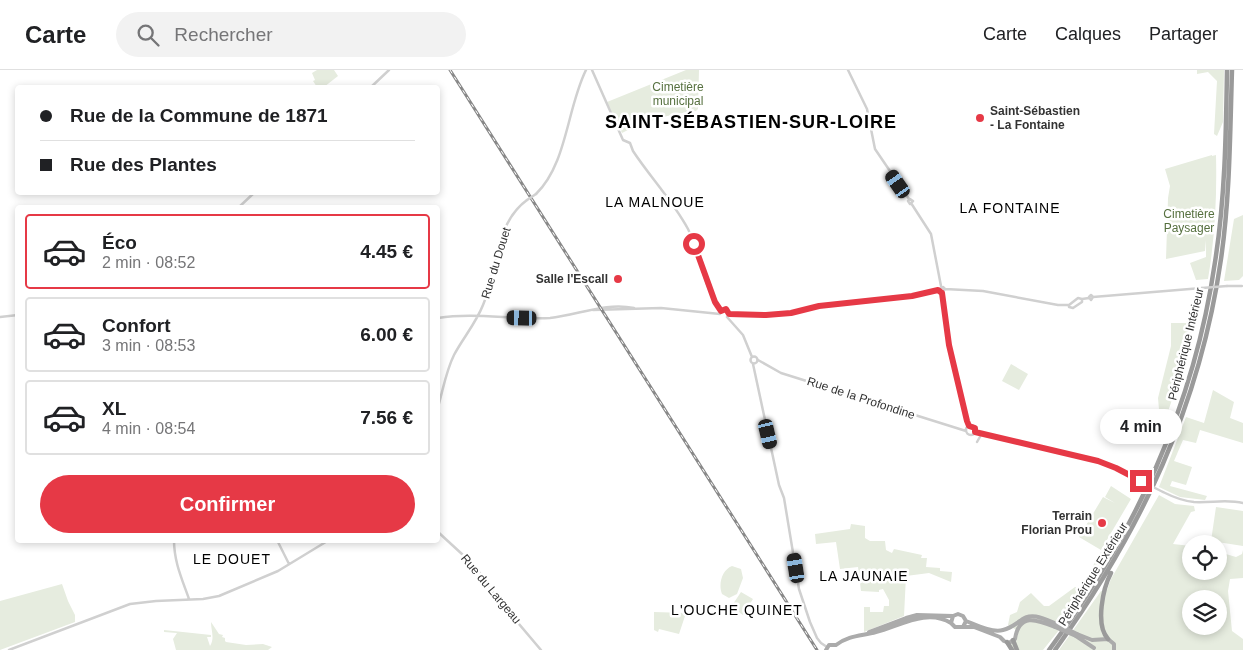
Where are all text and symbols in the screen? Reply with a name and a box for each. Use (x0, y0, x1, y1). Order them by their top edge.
search box (116, 12, 466, 57)
text: Carte (25, 21, 86, 48)
icon: search (134, 21, 162, 49)
text: Rechercher (174, 24, 273, 45)
text: Carte (983, 24, 1027, 44)
text: Calques (1055, 24, 1121, 44)
text: Partager (1149, 24, 1218, 44)
park label: Cimetière municipal (652, 80, 704, 108)
place label: Saint-Sébastien - La Fontaine (990, 104, 1080, 132)
text: Rue de la Commune de 1871 (70, 105, 328, 126)
district label: SAINT-SÉBASTIEN-SUR-LOIRE (605, 111, 897, 132)
marker: Saint-Sébastien - La Fontaine (974, 112, 986, 124)
text: Rue des Plantes (70, 154, 217, 175)
car (883, 167, 912, 201)
district label: LA MALNOUE (605, 194, 705, 210)
district label: LA FONTAINE (960, 200, 1060, 216)
park label: Cimetière Paysager (1163, 207, 1215, 235)
street label: Rue du Douet (478, 225, 514, 300)
icon: car (42, 229, 87, 274)
text: Éco (102, 232, 137, 253)
route start (683, 233, 705, 255)
text: 4.45 € (360, 241, 413, 262)
text: 2 min · 08:52 (102, 254, 195, 271)
place label: Salle l'Escall (536, 272, 608, 286)
marker: Salle l'Escall (612, 273, 624, 285)
street label: Périphérique Intérieur (1165, 286, 1207, 402)
car (506, 310, 537, 326)
icon: car (42, 312, 87, 357)
text: Confort (102, 315, 171, 336)
text: 6.00 € (360, 324, 413, 345)
text: 3 min · 08:53 (102, 337, 195, 354)
street label: Rue de la Profondine (805, 374, 917, 422)
icon: car (42, 395, 87, 440)
text: XL (102, 398, 126, 419)
text: 7.56 € (360, 407, 413, 428)
callout: 4 min (1100, 408, 1182, 444)
car (757, 418, 778, 450)
text: 4 min (1120, 418, 1162, 435)
text: 4 min · 08:54 (102, 420, 195, 437)
route end (1130, 470, 1152, 492)
button: Confirmer (40, 475, 415, 533)
place label: Terrain Florian Prou (1021, 509, 1092, 537)
marker: Terrain Florian Prou (1096, 517, 1108, 529)
street label: Périphérique Extérieur (1055, 520, 1131, 628)
map controls (1182, 535, 1227, 635)
button: locate (1182, 535, 1227, 580)
district label: LE DOUET (193, 551, 271, 567)
street label: Rue du Largeau (458, 552, 524, 626)
car (786, 552, 805, 584)
district label: LA JAUNAIE (819, 568, 909, 584)
button: layers (1182, 590, 1227, 635)
district label: L'OUCHE QUINET (671, 602, 803, 618)

